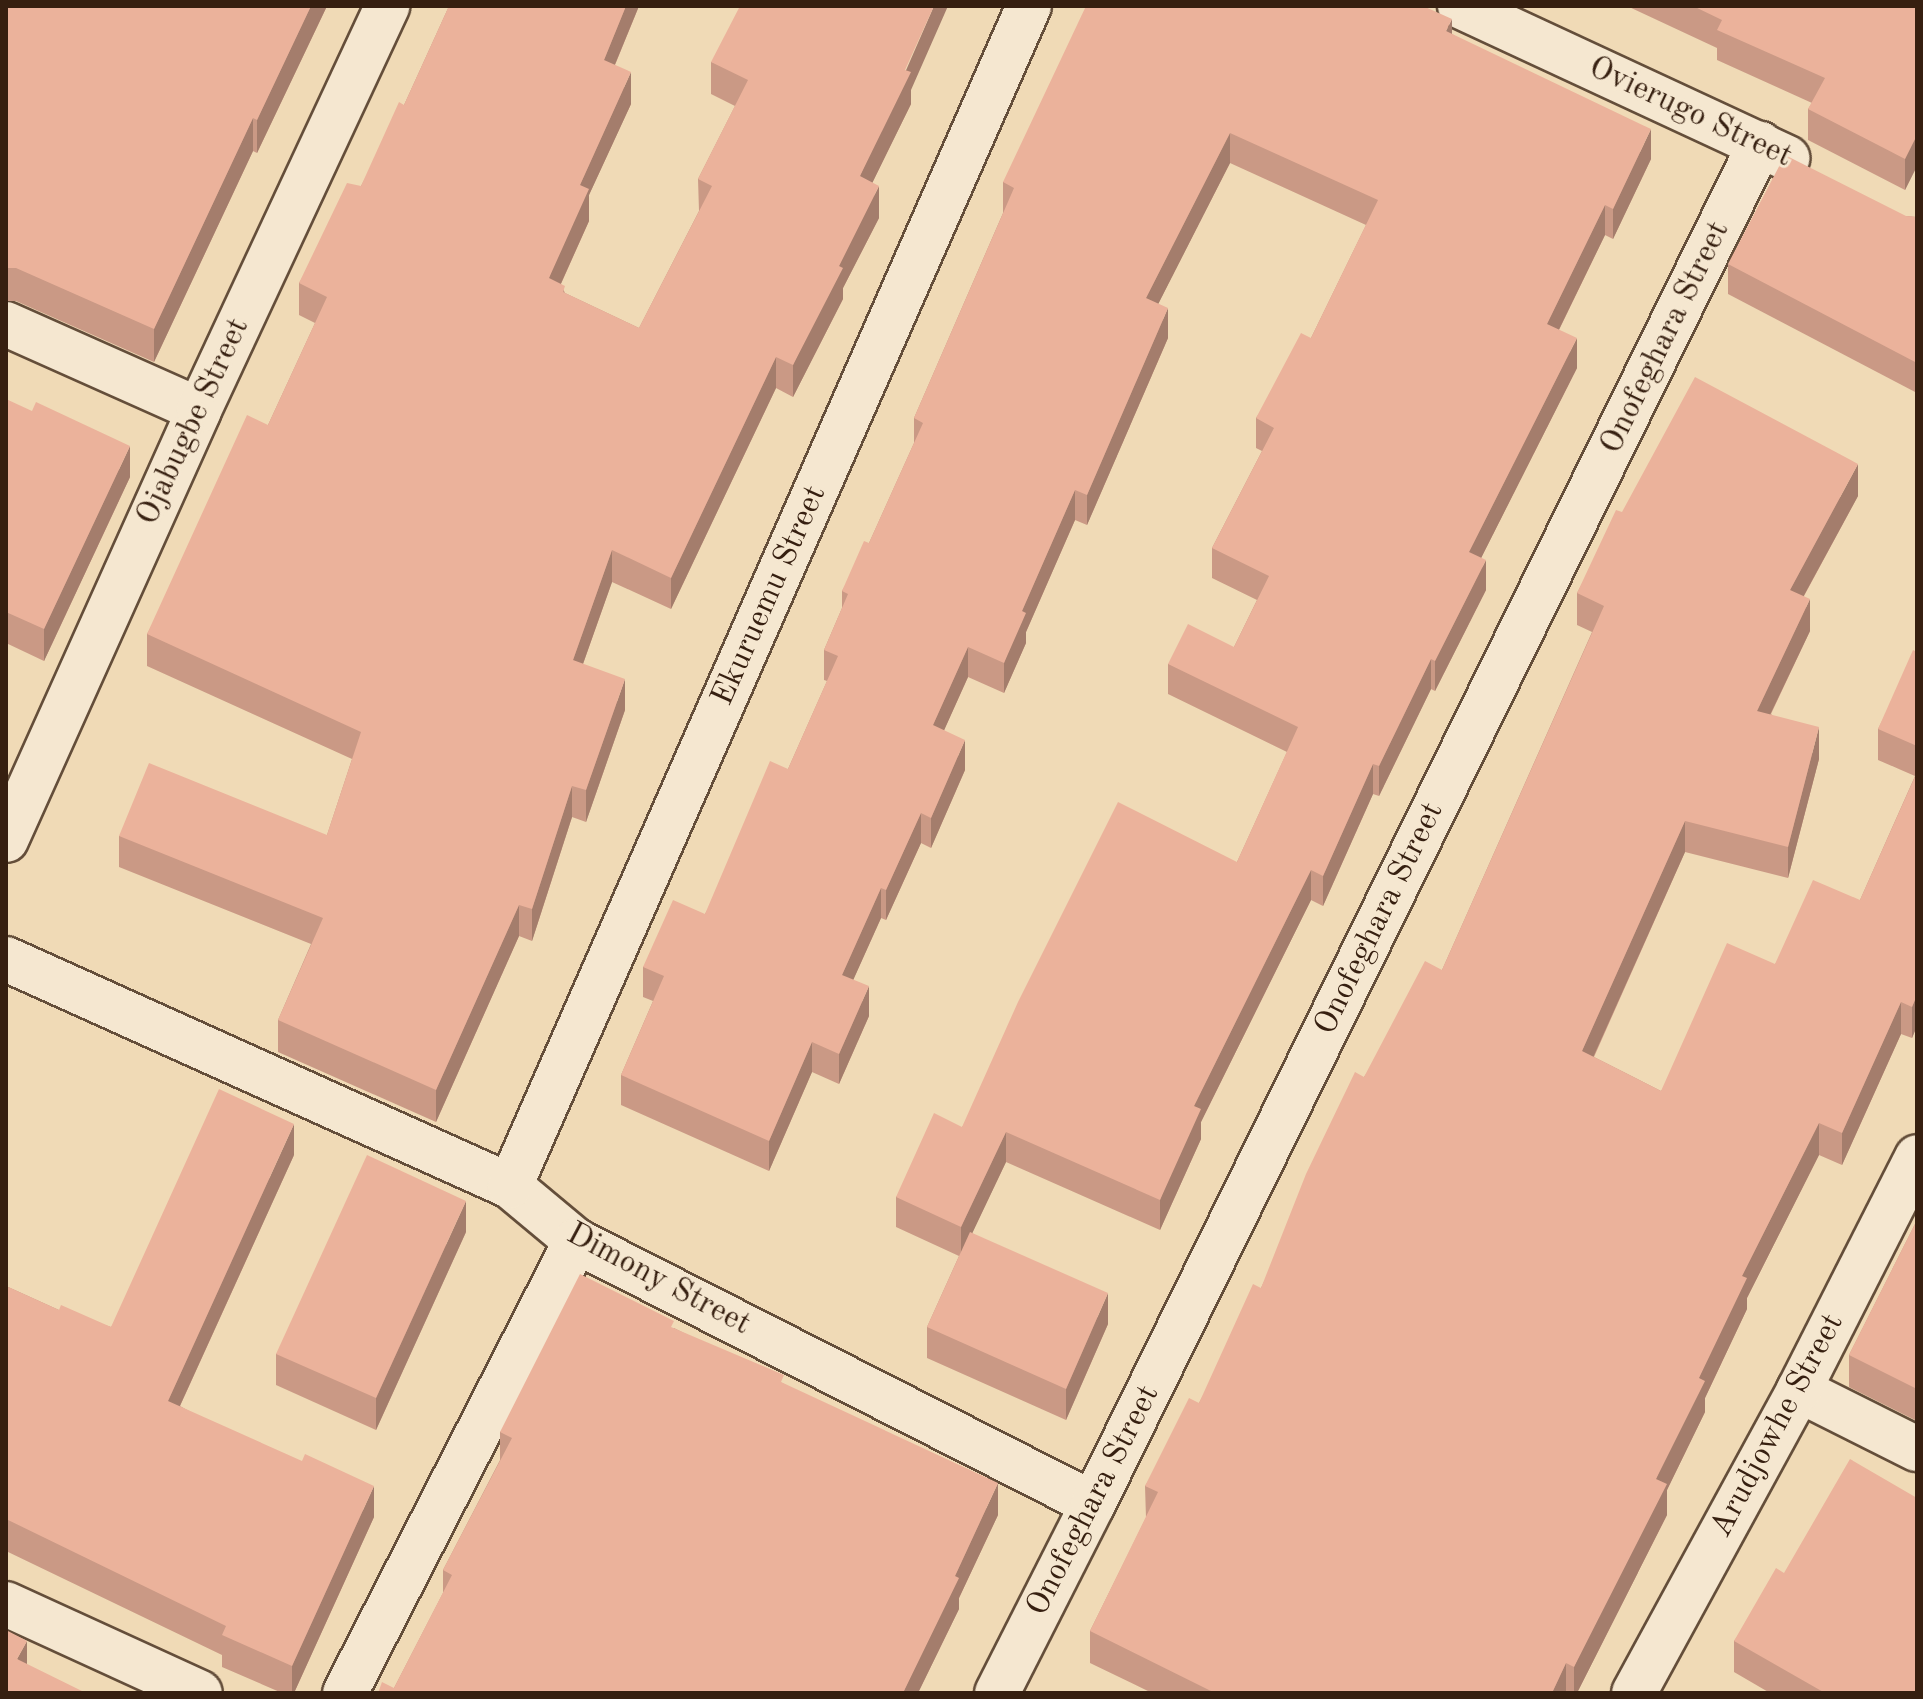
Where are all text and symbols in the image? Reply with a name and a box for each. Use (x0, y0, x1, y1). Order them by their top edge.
street label: Ovierugo Street (1582, 49, 1798, 177)
street label: Onofeghara Street (1593, 215, 1739, 461)
street label: Ojabugbe Street (129, 312, 259, 532)
street label: Ekuruemu Street (704, 480, 836, 712)
street label: Onofeghara Street (1307, 796, 1453, 1042)
street label: Dimony Street (559, 1215, 757, 1345)
street label: Arudjowhe Street (1703, 1308, 1853, 1544)
street label: Onofeghara Street (1019, 1379, 1169, 1623)

